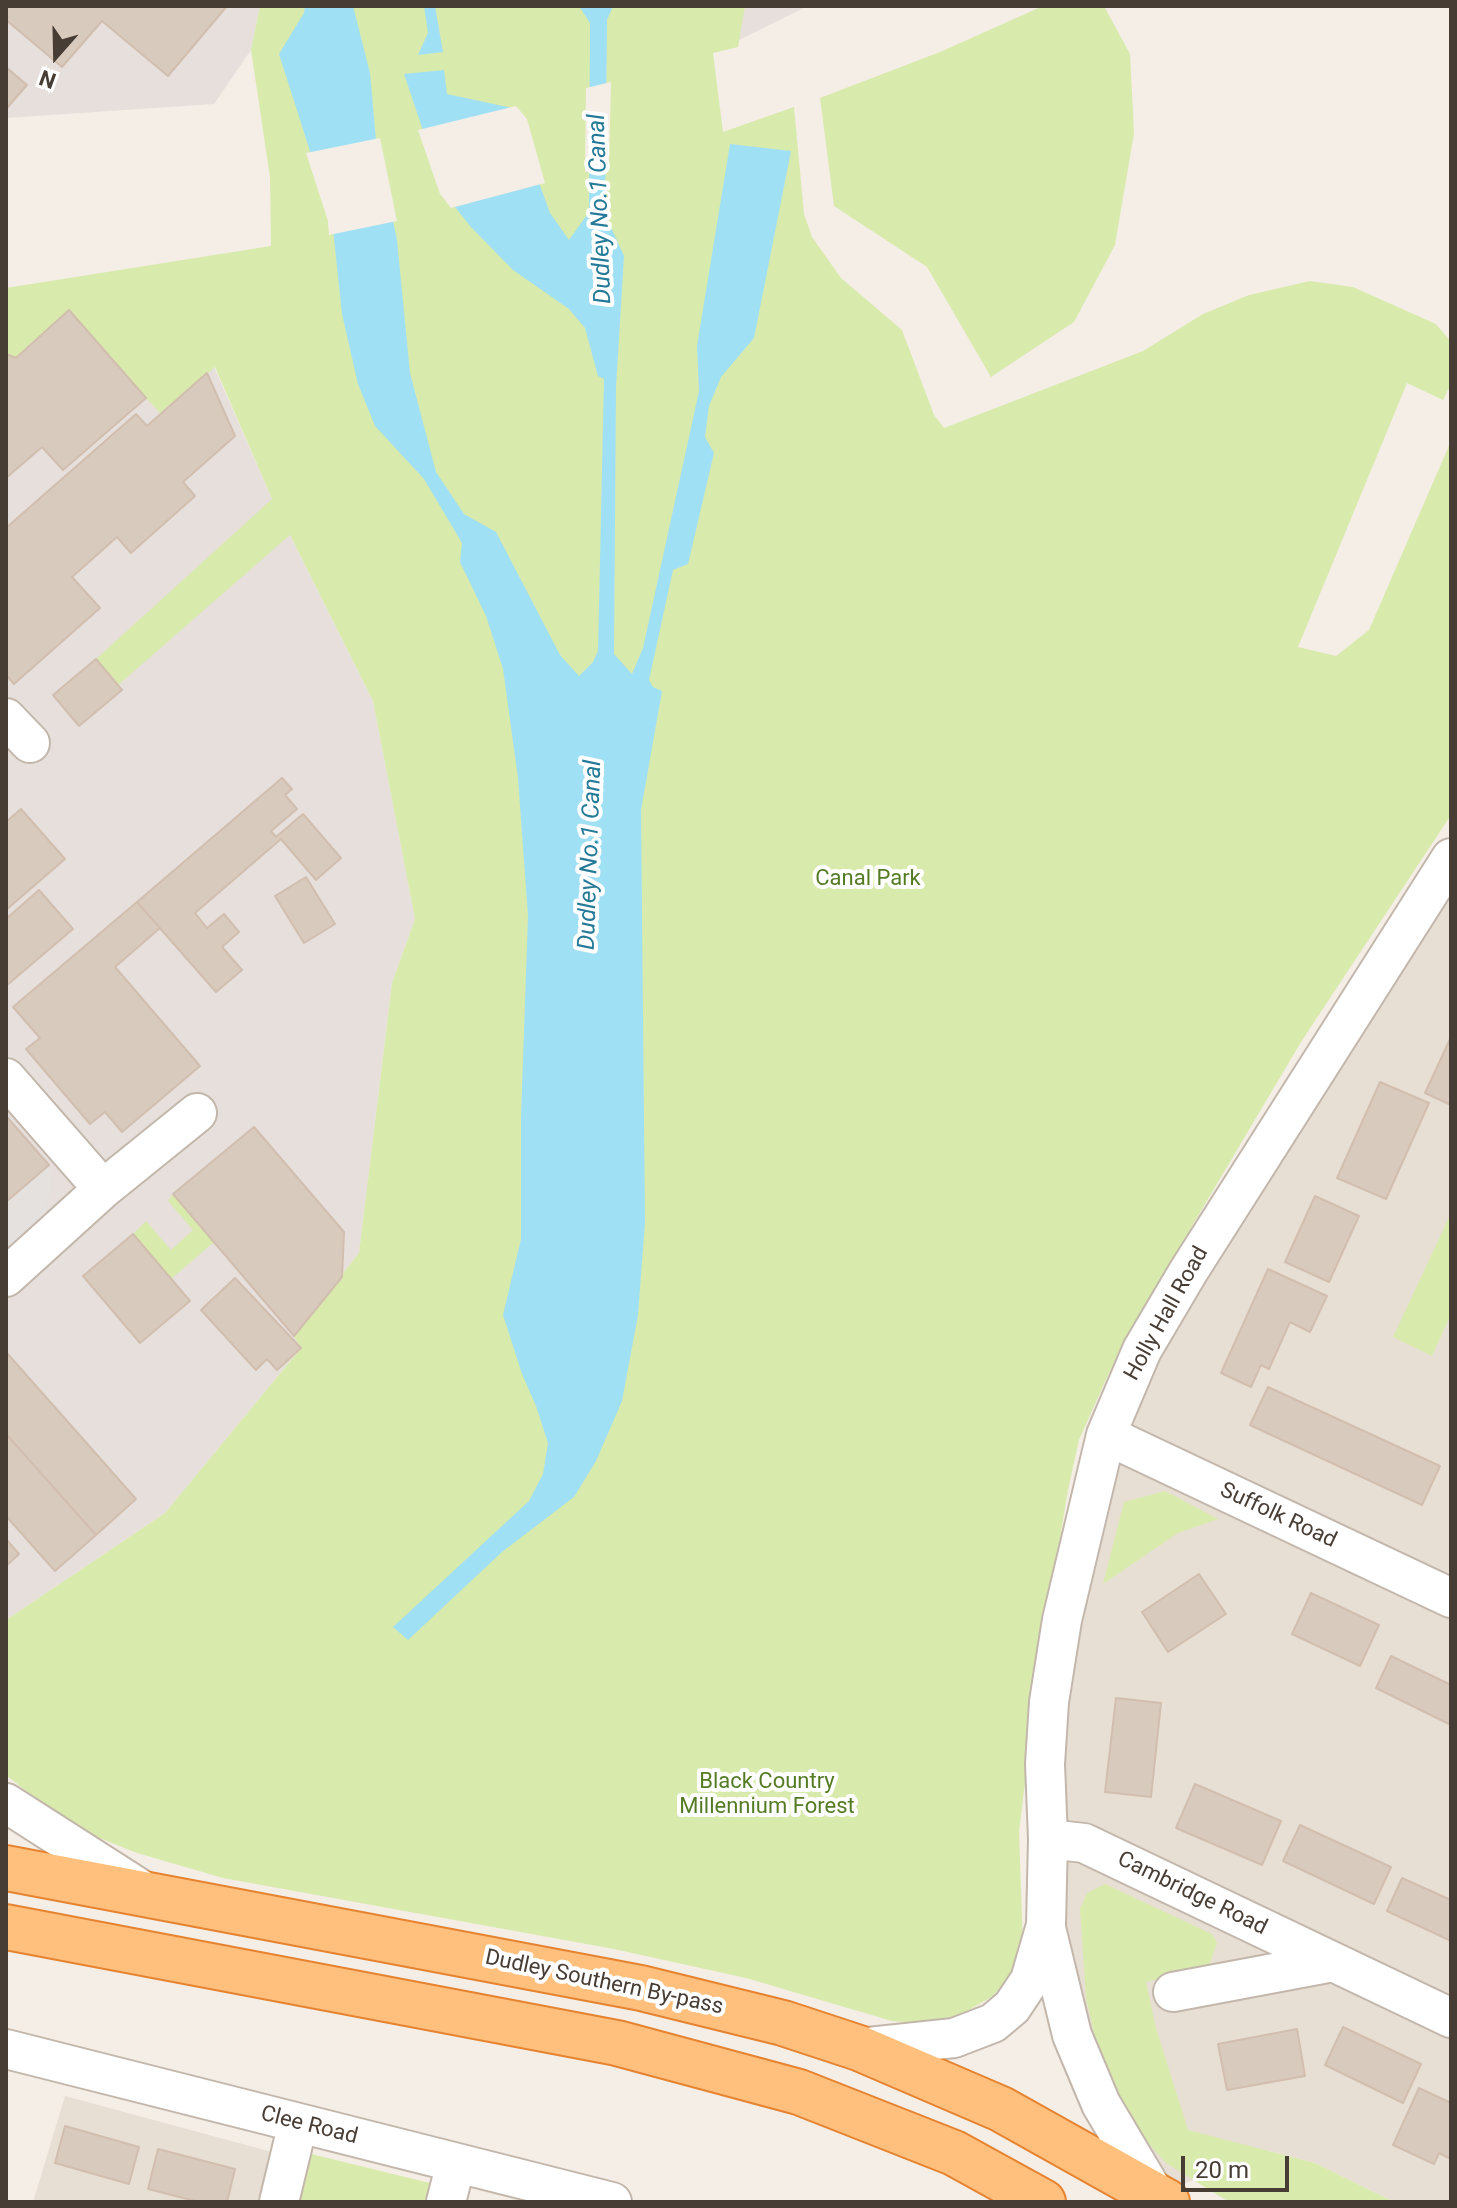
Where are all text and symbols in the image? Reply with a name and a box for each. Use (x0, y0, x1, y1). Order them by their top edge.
north arrow (16, 16, 96, 96)
text: N (36, 65, 59, 93)
water label: Dudley No.1 Canal (583, 114, 619, 304)
water label: Dudley No.1 Canal (573, 760, 609, 950)
park label: Canal Park (815, 866, 921, 892)
street label: Holly Hall Road (1119, 1242, 1215, 1386)
street label: Suffolk Road (1216, 1478, 1340, 1554)
park label: Black Country Millennium Forest (679, 1769, 855, 1820)
street label: Cambridge Road (1113, 1846, 1271, 1942)
street label: Dudley Southern By-pass (483, 1945, 725, 2021)
street label: Clee Road (258, 2101, 360, 2151)
scale bar (1185, 2140, 1293, 2190)
text: 20 m (1195, 2156, 1249, 2184)

